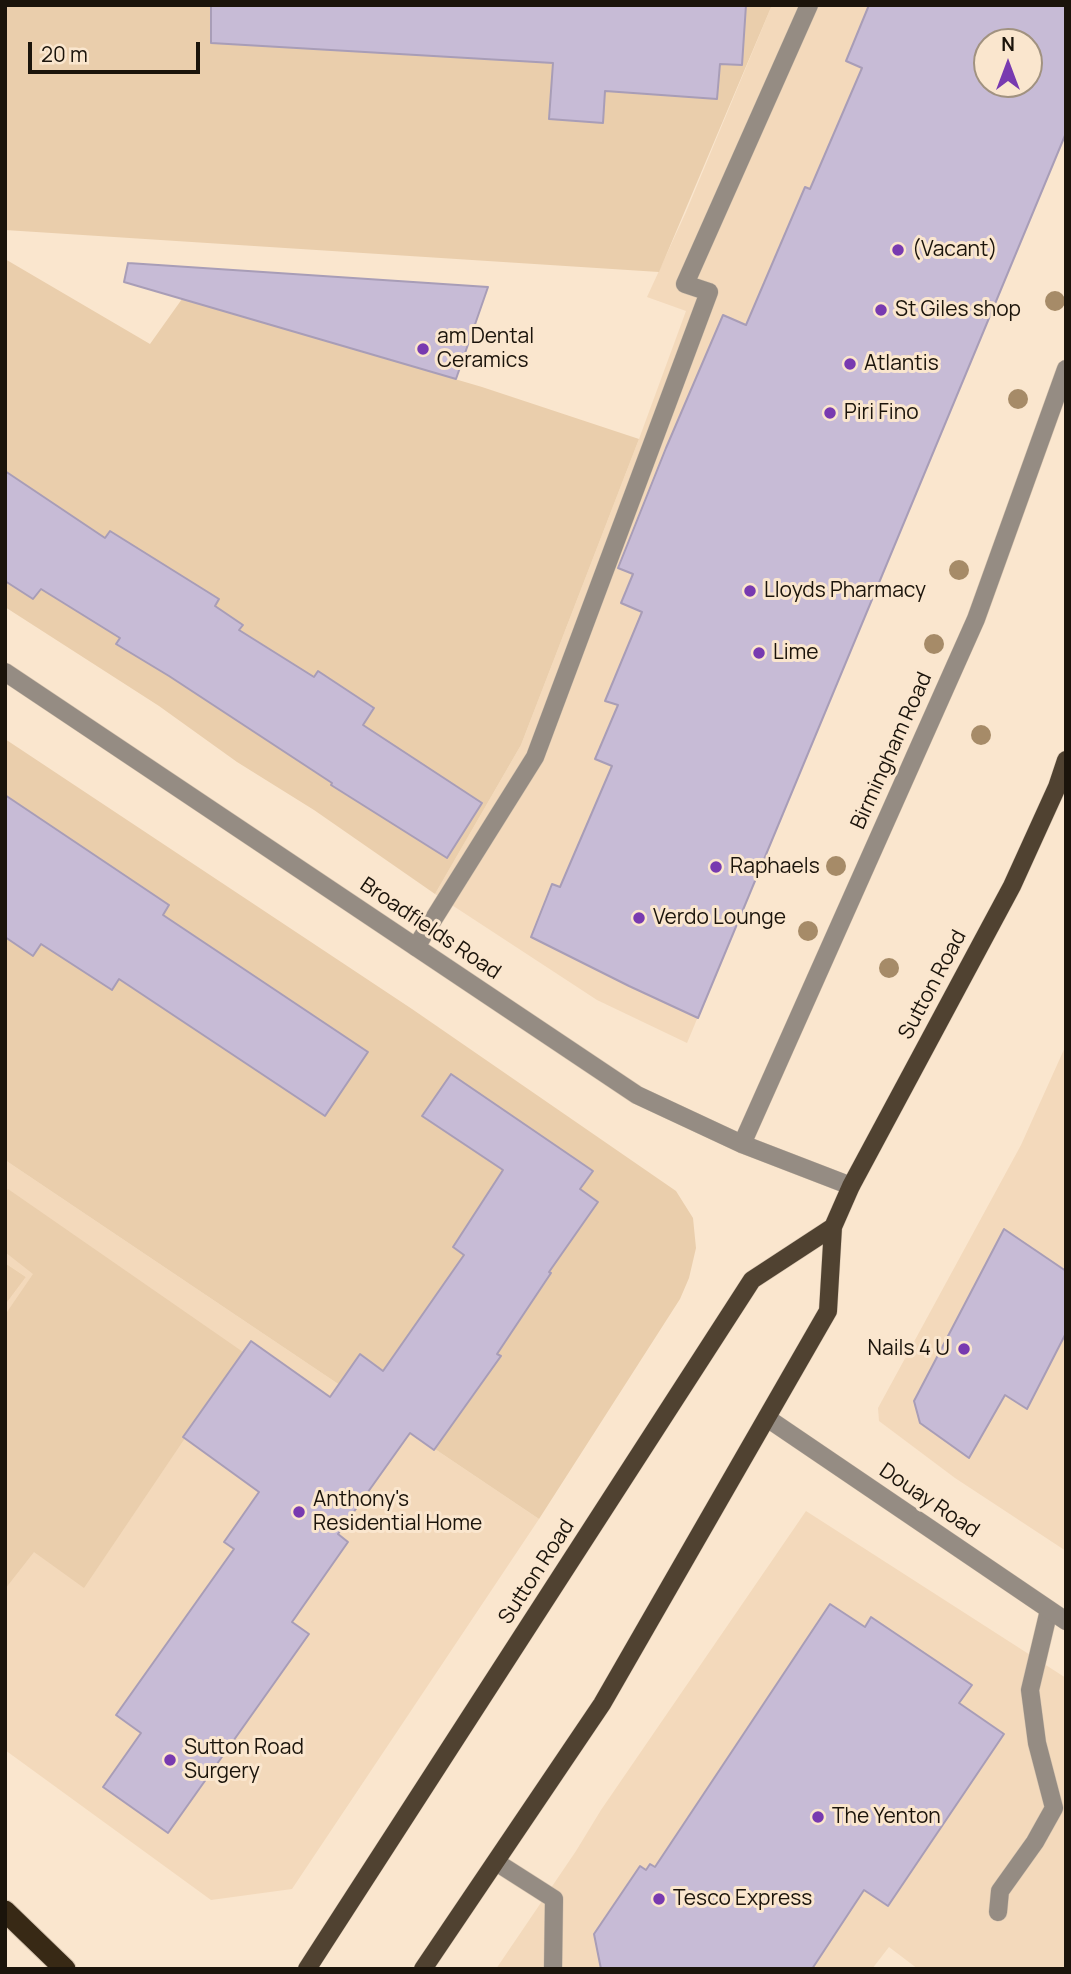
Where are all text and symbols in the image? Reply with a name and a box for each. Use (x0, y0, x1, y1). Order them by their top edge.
scale bar (32, 28, 203, 72)
north arrow (973, 28, 1043, 98)
text: N (1001, 31, 1015, 57)
text: 20 m (41, 40, 88, 68)
place label: (Vacant) (912, 237, 997, 263)
marker: (Vacant) (890, 242, 906, 258)
place label: St Giles shop (895, 297, 1021, 323)
marker: St Giles shop (873, 302, 889, 318)
place label: am Dental Ceramics (437, 324, 534, 374)
marker: am Dental Ceramics (415, 341, 431, 357)
place label: Atlantis (864, 351, 939, 377)
marker: Atlantis (842, 356, 858, 372)
place label: Piri Fino (844, 400, 919, 426)
marker: Piri Fino (822, 405, 838, 421)
place label: Lloyds Pharmacy (764, 578, 926, 604)
marker: Lloyds Pharmacy (742, 583, 758, 599)
place label: Lime (773, 640, 819, 666)
marker: Lime (751, 645, 767, 661)
street label: Birmingham Road (846, 669, 938, 833)
place label: Raphaels (730, 854, 820, 880)
marker: Raphaels (708, 859, 724, 875)
street label: Broadfields Road (355, 873, 505, 985)
place label: Verdo Lounge (653, 905, 786, 931)
marker: Verdo Lounge (631, 910, 647, 926)
street label: Sutton Road (894, 926, 972, 1044)
place label: Nails 4 U (868, 1336, 950, 1362)
marker: Nails 4 U (956, 1341, 972, 1357)
street label: Douay Road (874, 1458, 984, 1544)
place label: Anthony's Residential Home (313, 1487, 482, 1537)
marker: Anthony's Residential Home (291, 1504, 307, 1520)
street label: Sutton Road (494, 1515, 580, 1629)
place label: Sutton Road Surgery (184, 1735, 304, 1785)
marker: Sutton Road Surgery (162, 1752, 178, 1768)
place label: The Yenton (832, 1804, 941, 1830)
marker: The Yenton (810, 1809, 826, 1825)
place label: Tesco Express (673, 1886, 812, 1912)
marker: Tesco Express (651, 1891, 667, 1907)

